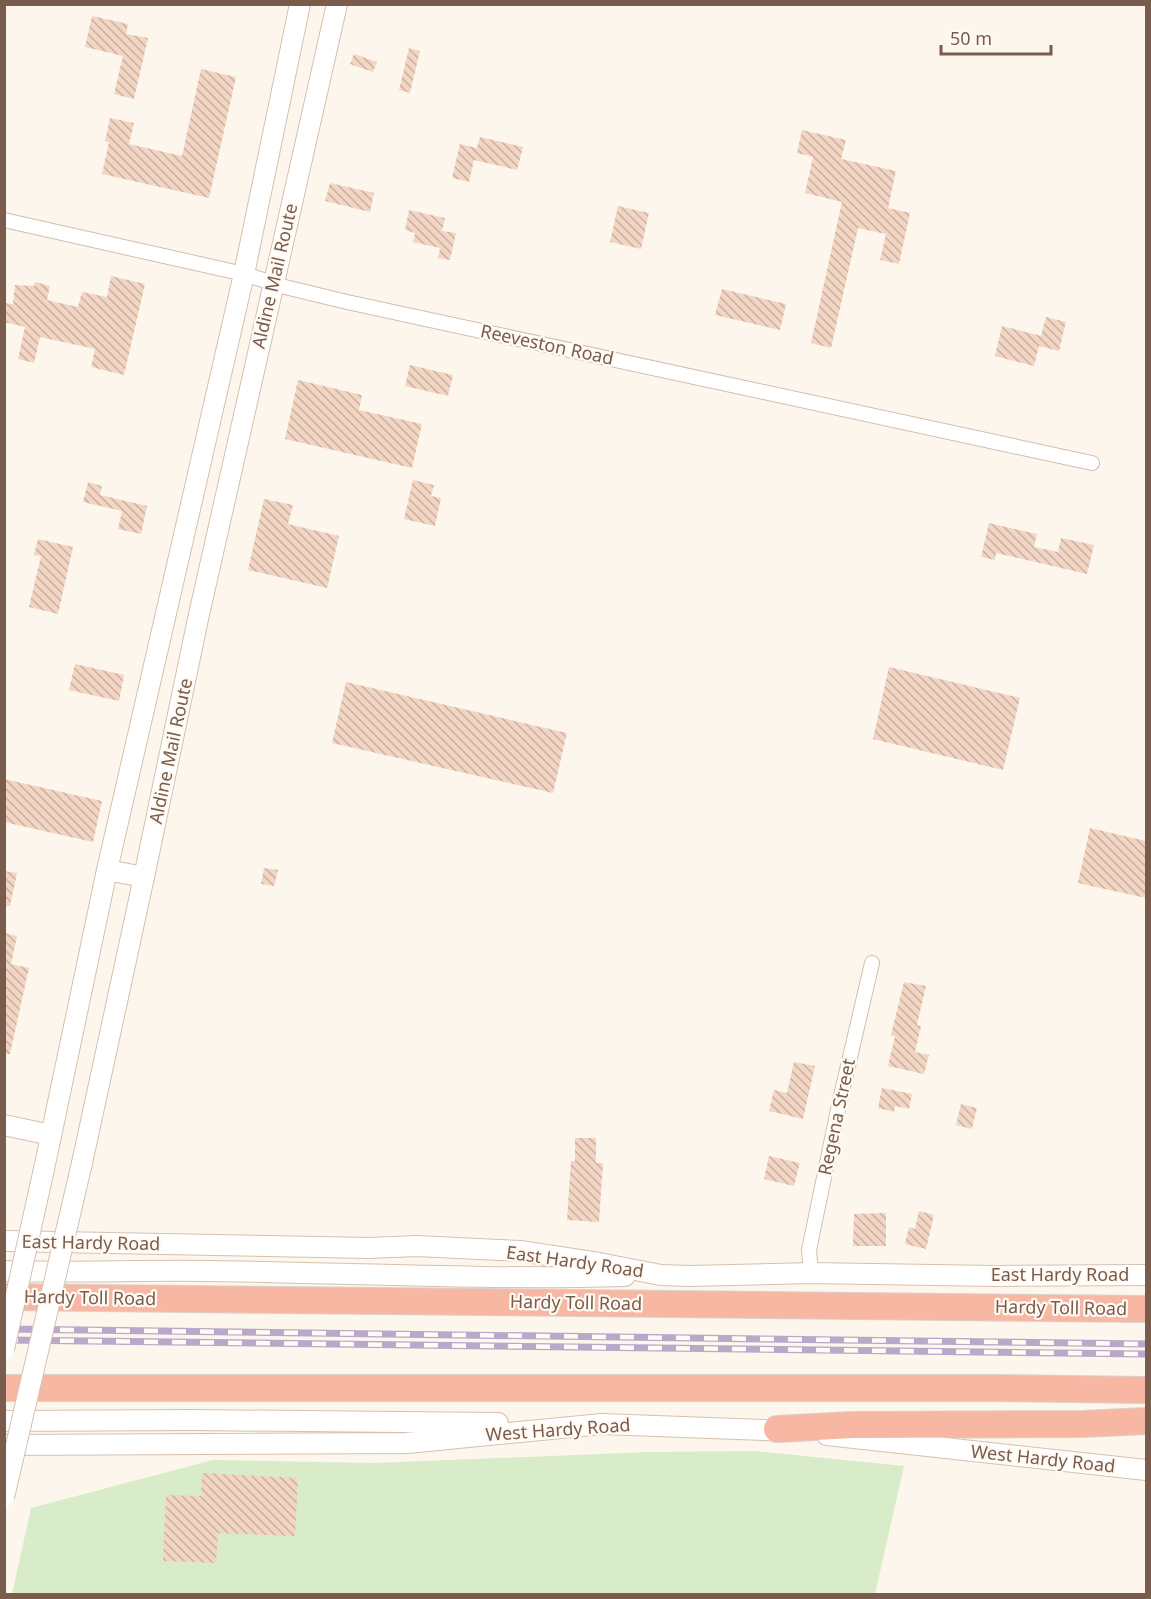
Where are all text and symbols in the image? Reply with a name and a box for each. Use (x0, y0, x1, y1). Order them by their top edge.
scale bar (941, 18, 1050, 56)
text: 50 m (950, 26, 992, 50)
street label: Aldine Mail Route (246, 201, 302, 351)
street label: Reeveston Road (478, 318, 616, 370)
street label: Aldine Mail Route (143, 676, 197, 826)
street label: Regena Street (812, 1056, 860, 1177)
street label: East Hardy Road (22, 1229, 161, 1255)
street label: East Hardy Road (505, 1239, 645, 1283)
street label: East Hardy Road (991, 1262, 1129, 1286)
street label: Hardy Toll Road (24, 1284, 156, 1310)
street label: Hardy Toll Road (510, 1289, 642, 1315)
street label: Hardy Toll Road (995, 1294, 1127, 1320)
street label: West Hardy Road (485, 1412, 631, 1446)
street label: West Hardy Road (970, 1438, 1116, 1478)

